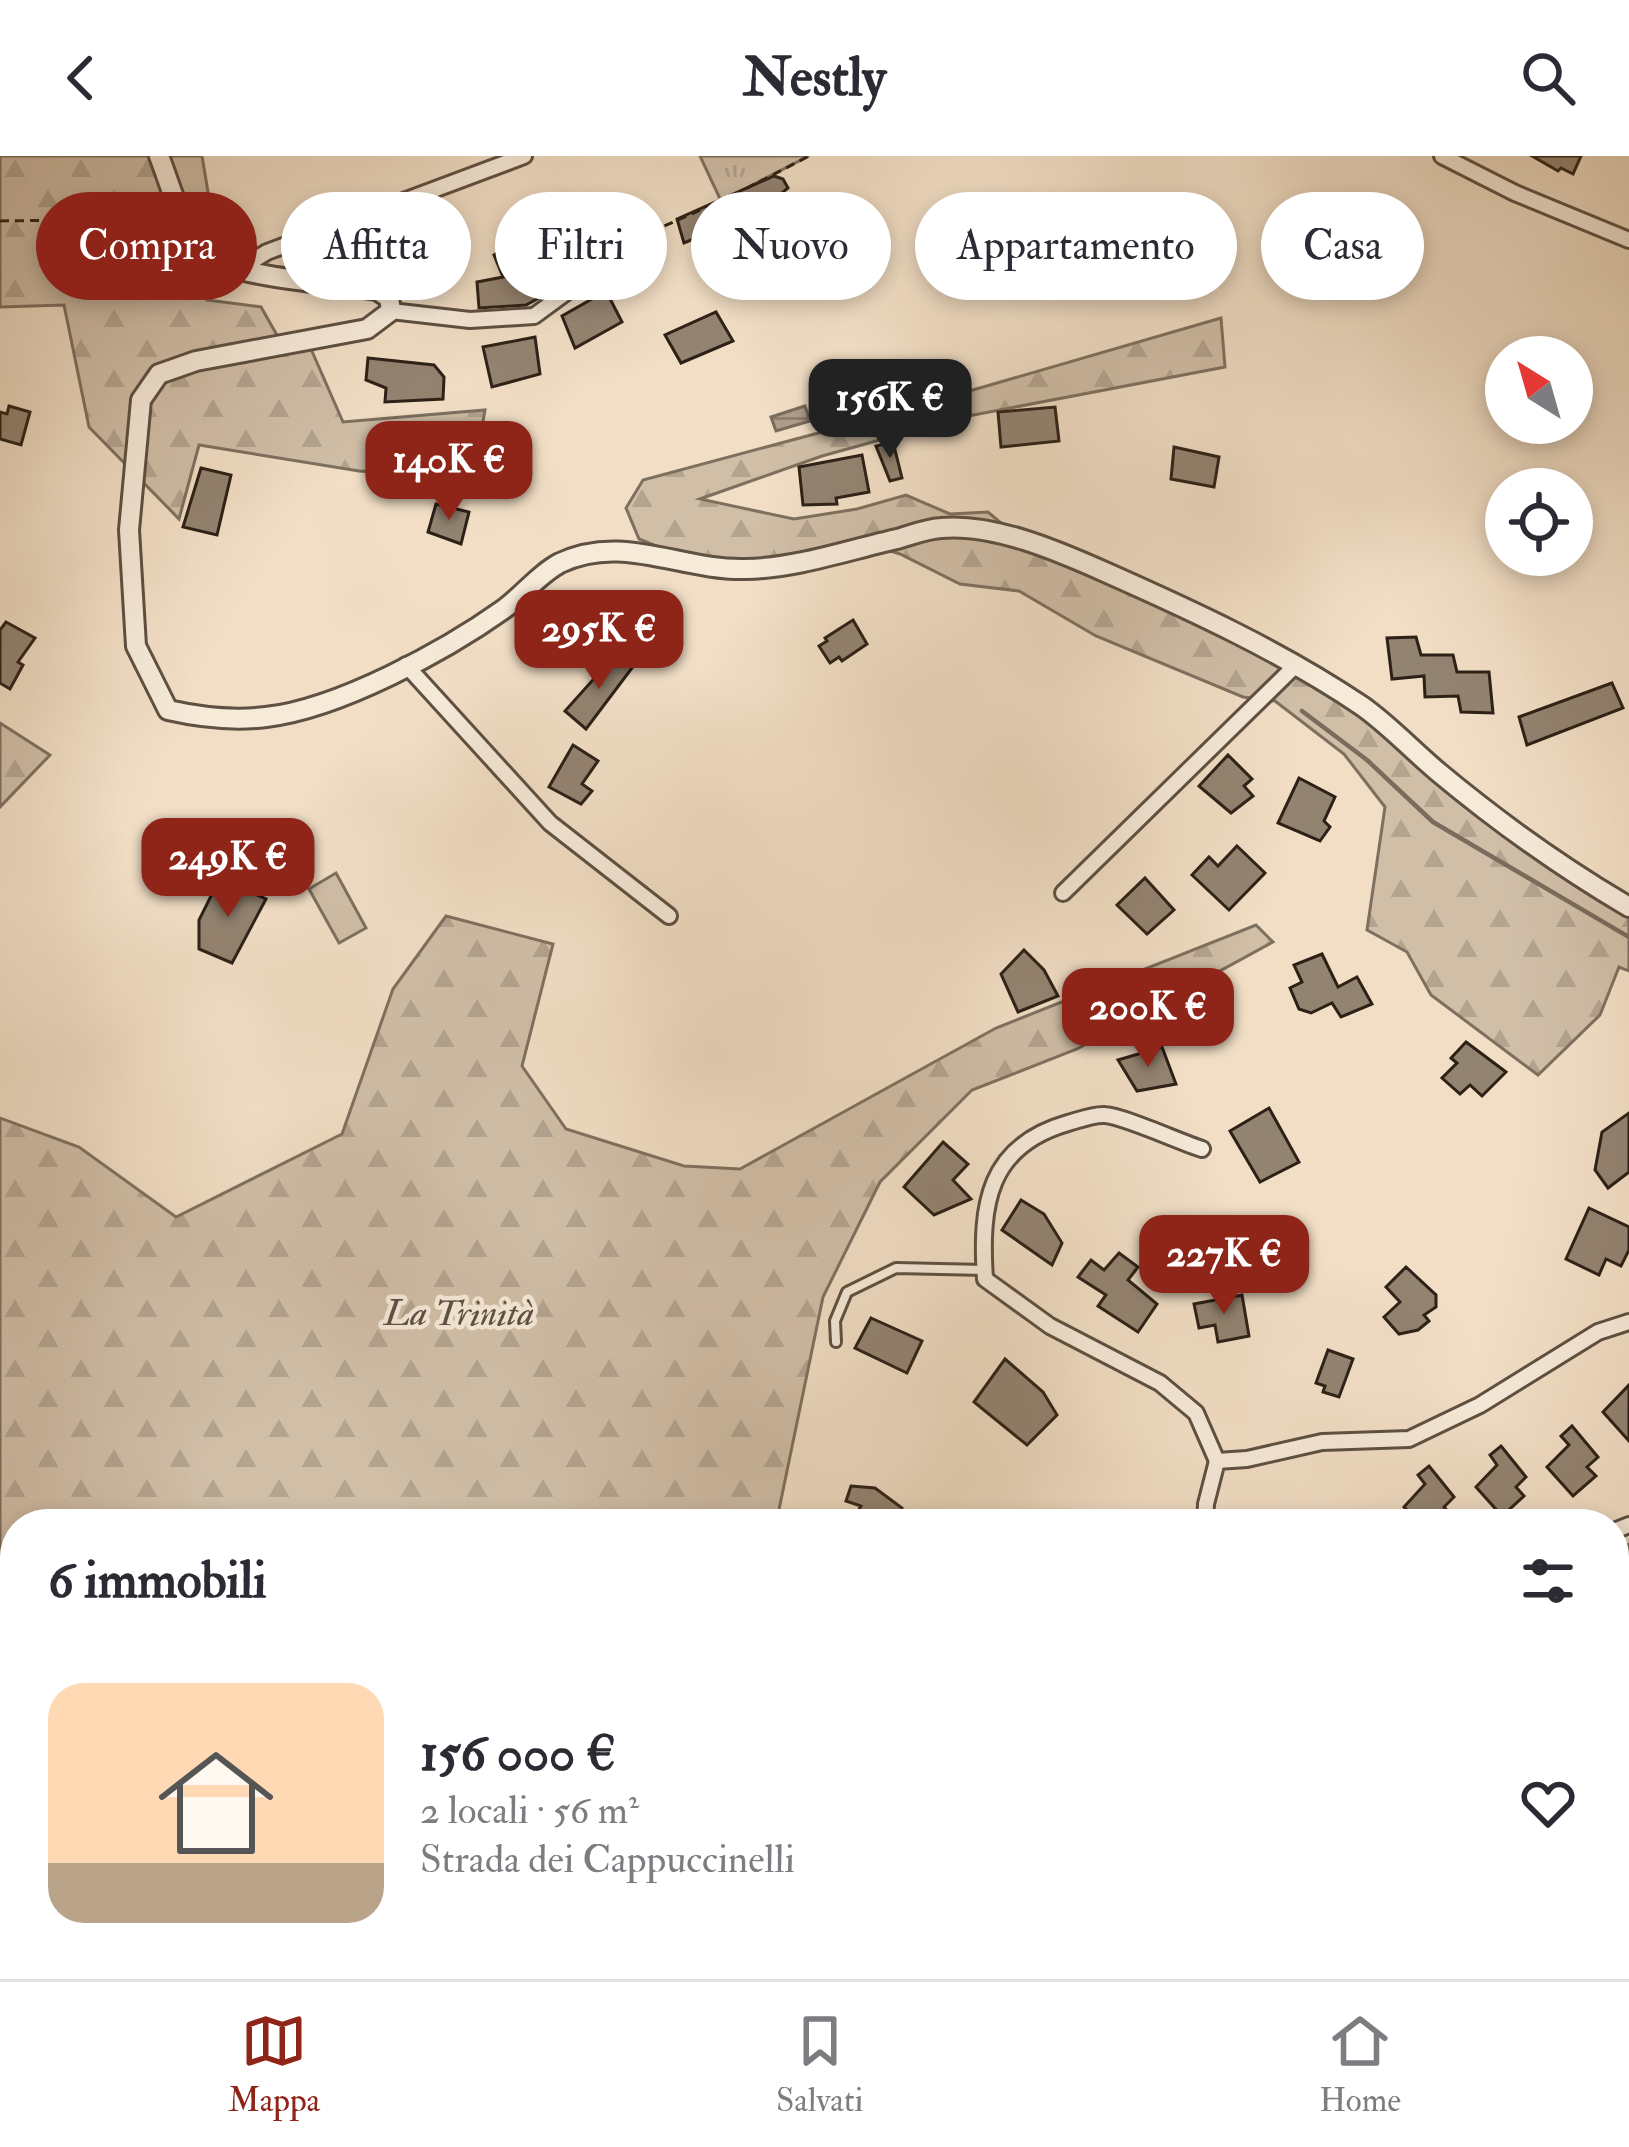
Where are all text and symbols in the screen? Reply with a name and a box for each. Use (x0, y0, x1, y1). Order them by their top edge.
text: Nestly (743, 44, 886, 112)
icon: back (48, 45, 114, 111)
icon: search (1515, 45, 1581, 111)
chip: Compra (36, 192, 257, 300)
chip: Affitta (281, 192, 471, 300)
chip: Filtri (495, 192, 667, 300)
chip: Nuovo (691, 192, 891, 300)
chip: Appartamento (915, 192, 1237, 300)
chip: Casa (1261, 192, 1424, 300)
north arrow (1485, 336, 1593, 444)
map controls (1485, 336, 1593, 576)
pin: 156K € (792, 359, 988, 461)
text: 156K € (836, 373, 944, 422)
pin: 140K € (351, 421, 547, 523)
text: 140K € (392, 435, 506, 484)
button: locate (1485, 468, 1593, 576)
pin: 295K € (501, 590, 697, 692)
text: 295K € (541, 604, 657, 653)
pin: 249K € (130, 818, 326, 920)
text: 249K € (168, 832, 288, 881)
pin: 200K € (1050, 968, 1246, 1070)
text: 200K € (1089, 982, 1207, 1031)
pin: 227K € (1126, 1215, 1322, 1317)
text: 227K € (1166, 1229, 1282, 1278)
park label: La Trinità (382, 1291, 534, 1336)
icon: filters (1515, 1548, 1581, 1614)
text: 6 immobili (48, 1549, 267, 1613)
text: 156 000 € (420, 1722, 616, 1786)
icon: home (144, 1731, 288, 1875)
icon: heart (1515, 1770, 1581, 1836)
text: 2 locali · 56 m² (420, 1786, 639, 1835)
text: Strada dei Cappuccinelli (420, 1835, 795, 1884)
tab: Mappa (228, 2008, 320, 2121)
tab: Salvati (776, 2008, 863, 2121)
tab: Home (1319, 2008, 1401, 2121)

